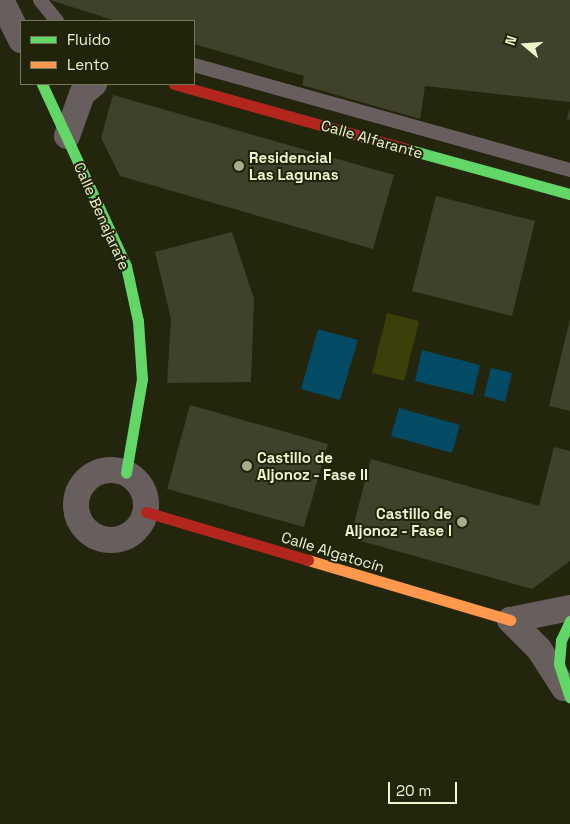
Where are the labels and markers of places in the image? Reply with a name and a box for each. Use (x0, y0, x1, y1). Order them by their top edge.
place label: Residencial Las Lagunas (249, 148, 339, 183)
marker: Residencial Las Lagunas (233, 160, 245, 172)
place label: Castillo de Aljonoz - Fase II (257, 448, 369, 483)
marker: Castillo de Aljonoz - Fase II (241, 460, 253, 472)
place label: Castillo de Aljonoz - Fase I (344, 504, 452, 539)
marker: Castillo de Aljonoz - Fase I (456, 516, 468, 528)

